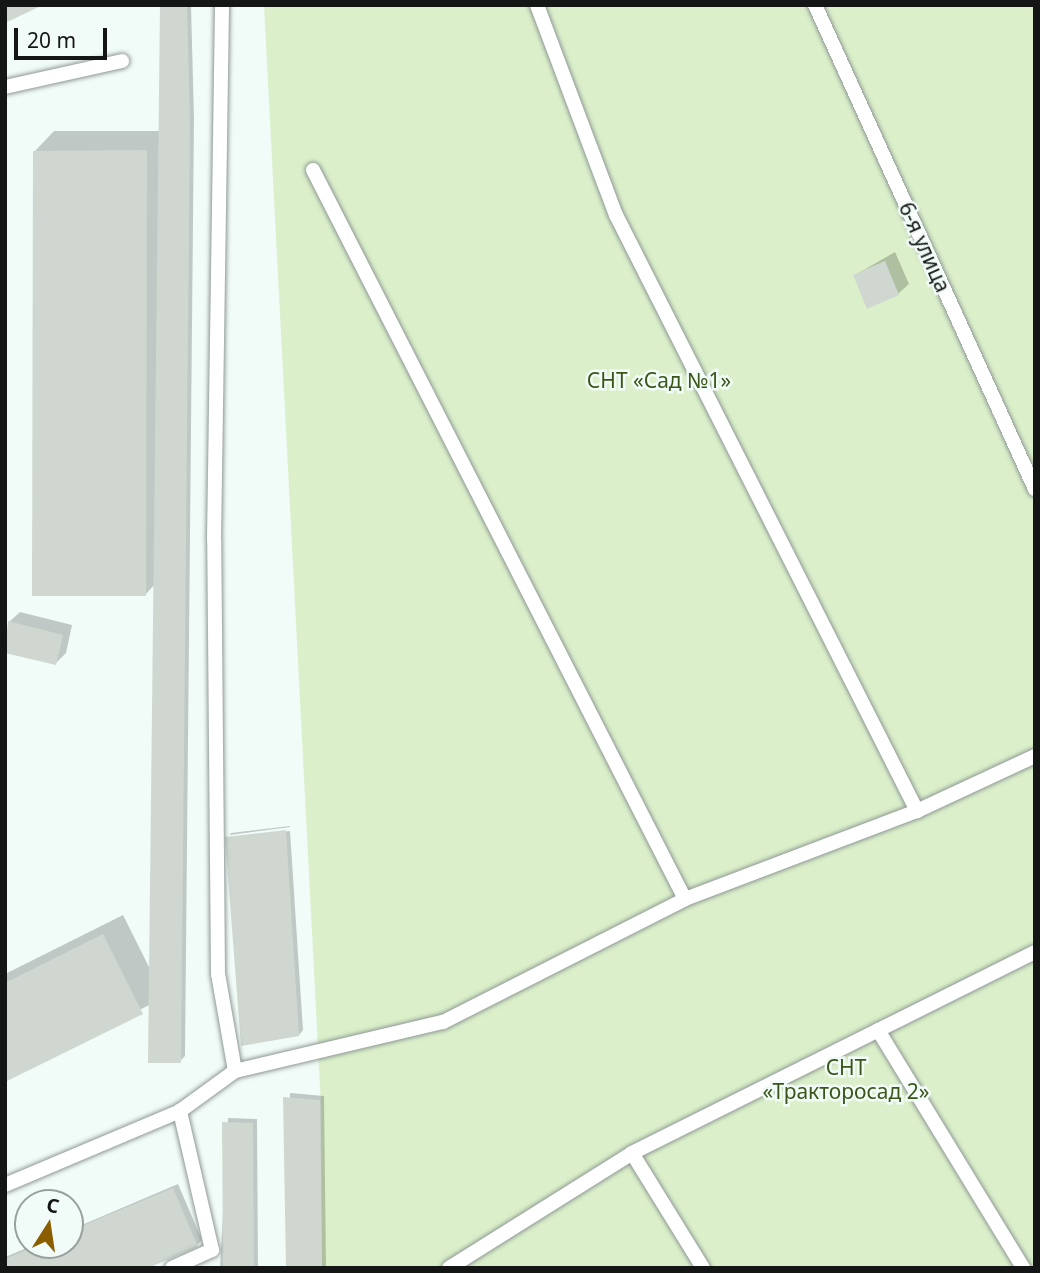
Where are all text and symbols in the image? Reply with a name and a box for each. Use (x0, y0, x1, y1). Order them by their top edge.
scale bar (18, 14, 110, 58)
text: 20 m (27, 26, 76, 54)
street label: 6-я улица (894, 198, 956, 296)
park label: СНТ «Сад №1» (587, 367, 731, 393)
park label: СНТ «Тракторосад 2» (763, 1054, 929, 1104)
north arrow (14, 1189, 84, 1259)
text: С (44, 1191, 62, 1219)

